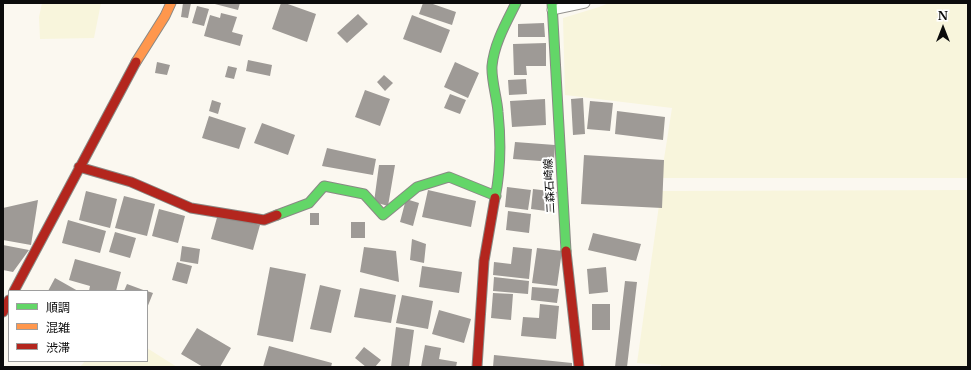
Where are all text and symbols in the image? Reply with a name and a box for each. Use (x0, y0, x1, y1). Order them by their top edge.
north arrow (923, 8, 963, 48)
text: N (938, 9, 948, 23)
street label: 二森石崎線 (542, 158, 558, 214)
legend (8, 290, 148, 362)
text: 順調 (46, 300, 70, 315)
text: 混雑 (46, 320, 70, 335)
text: 渋滞 (46, 340, 70, 355)

